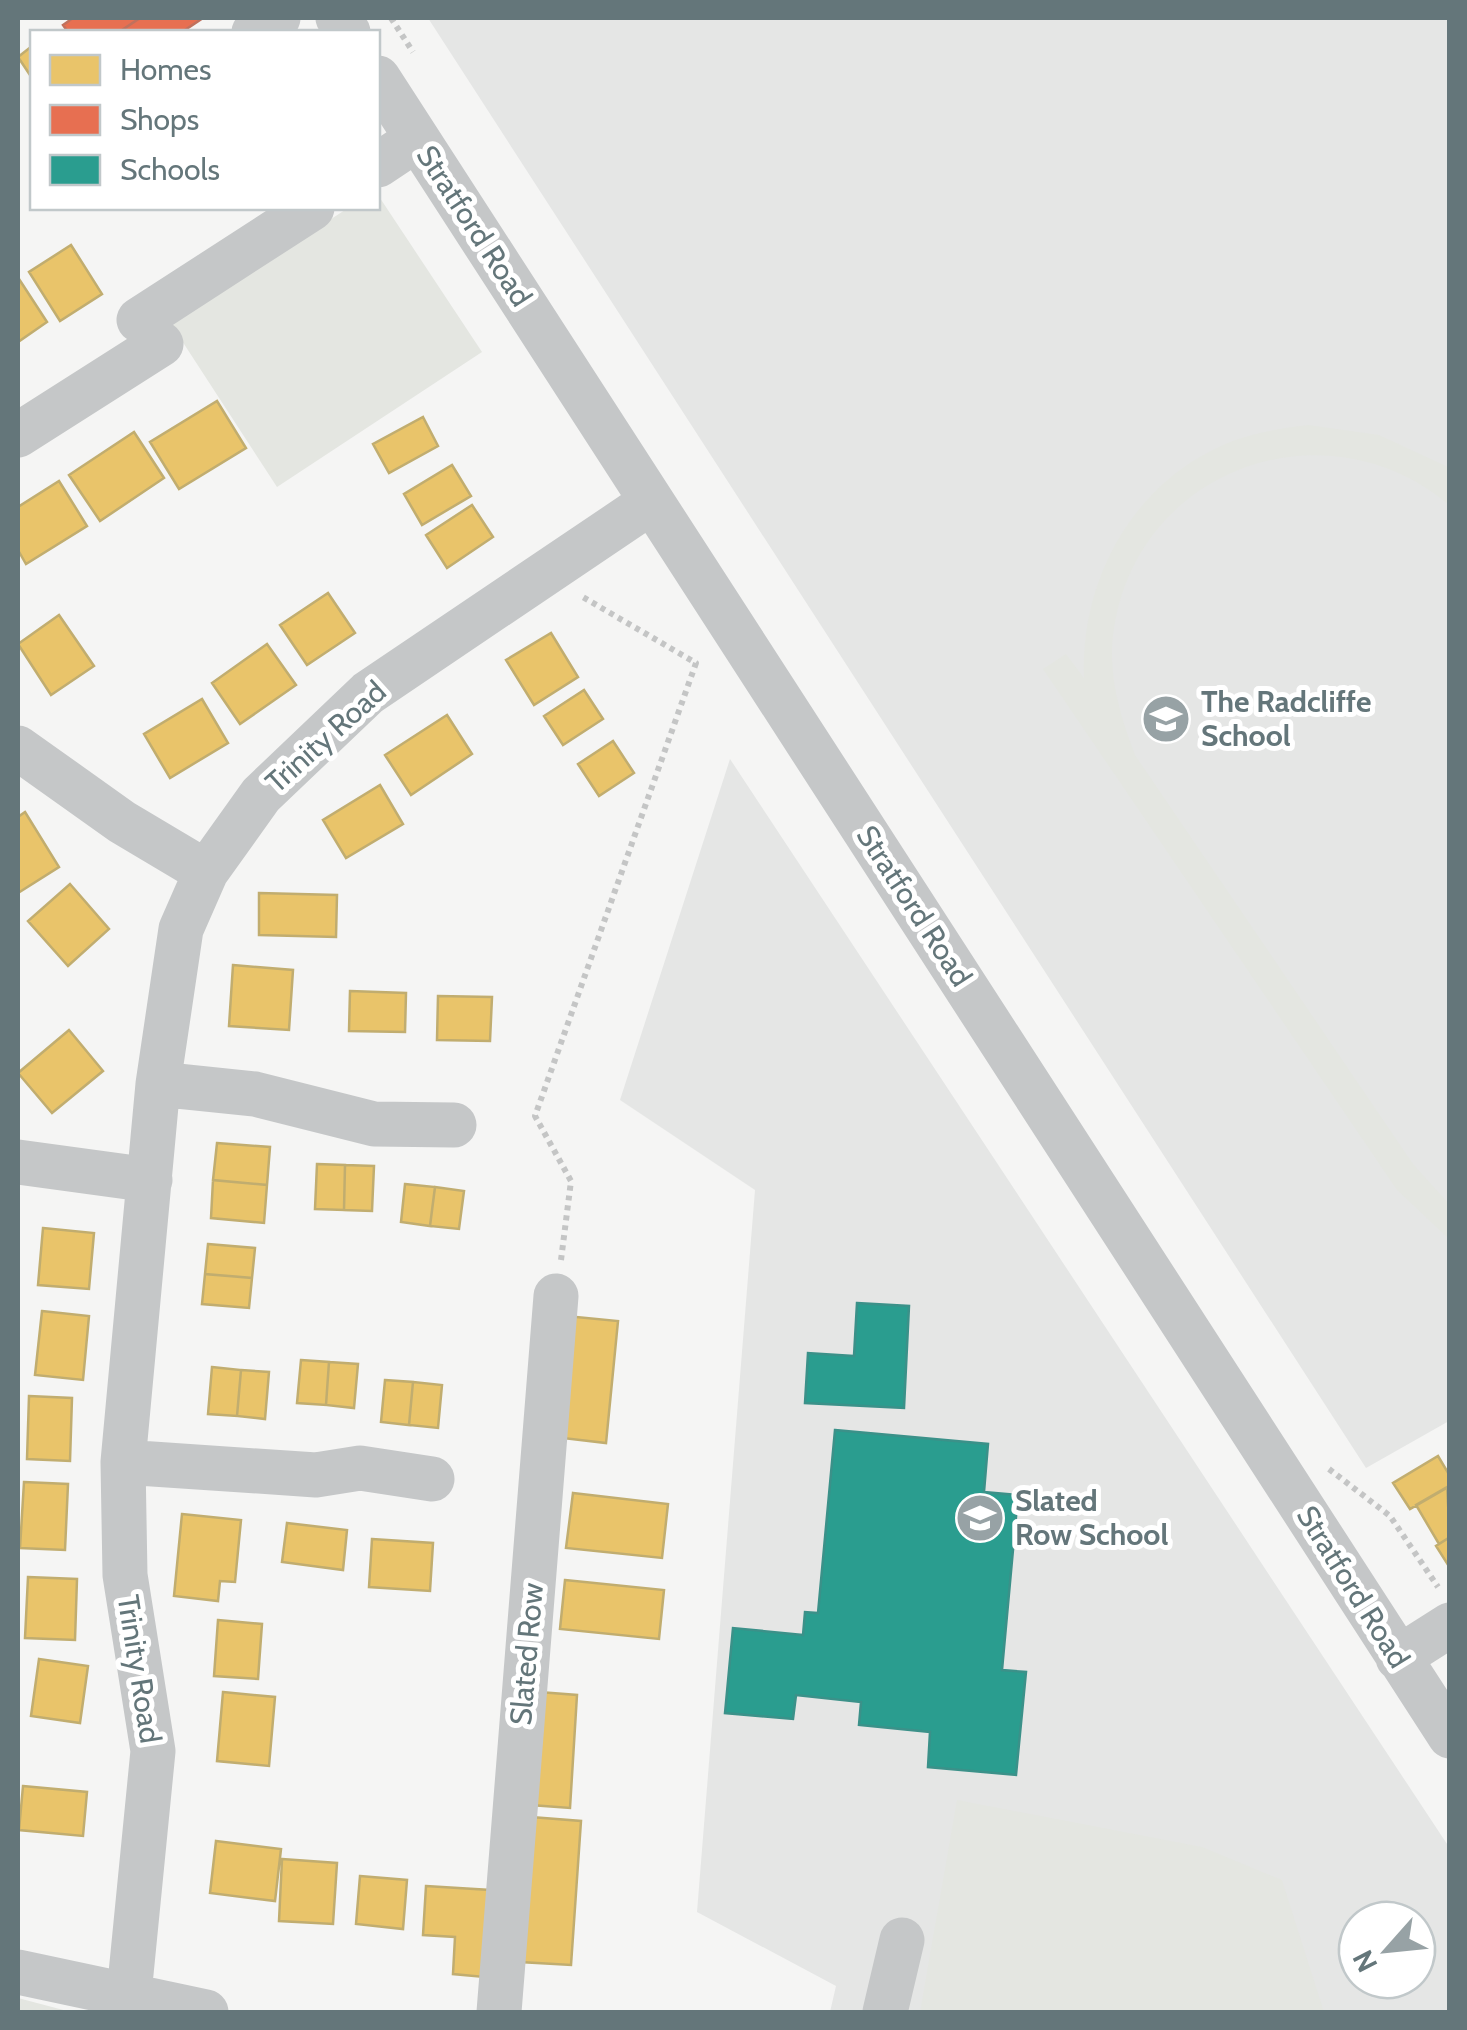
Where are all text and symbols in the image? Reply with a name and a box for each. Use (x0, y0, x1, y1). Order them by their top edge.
legend (30, 30, 380, 210)
text: Homes (120, 51, 211, 88)
text: Shops (120, 101, 199, 138)
street label: Stratford Road (409, 138, 540, 313)
text: Schools (120, 151, 220, 188)
street label: Trinity Road (258, 673, 394, 800)
place label: The Radcliffe School (1201, 683, 1371, 754)
school or university icon: The Radcliffe School (1140, 693, 1192, 745)
street label: Stratford Road (849, 818, 980, 993)
place label: Slated Row School (1015, 1482, 1168, 1553)
school or university icon: Slated Row School (954, 1492, 1006, 1544)
street label: Stratford Road (1289, 1499, 1418, 1675)
street label: Slated Row (502, 1581, 551, 1727)
street label: Trinity Road (110, 1592, 169, 1746)
north arrow (1337, 1900, 1437, 2000)
text: N (1345, 1945, 1384, 1978)

